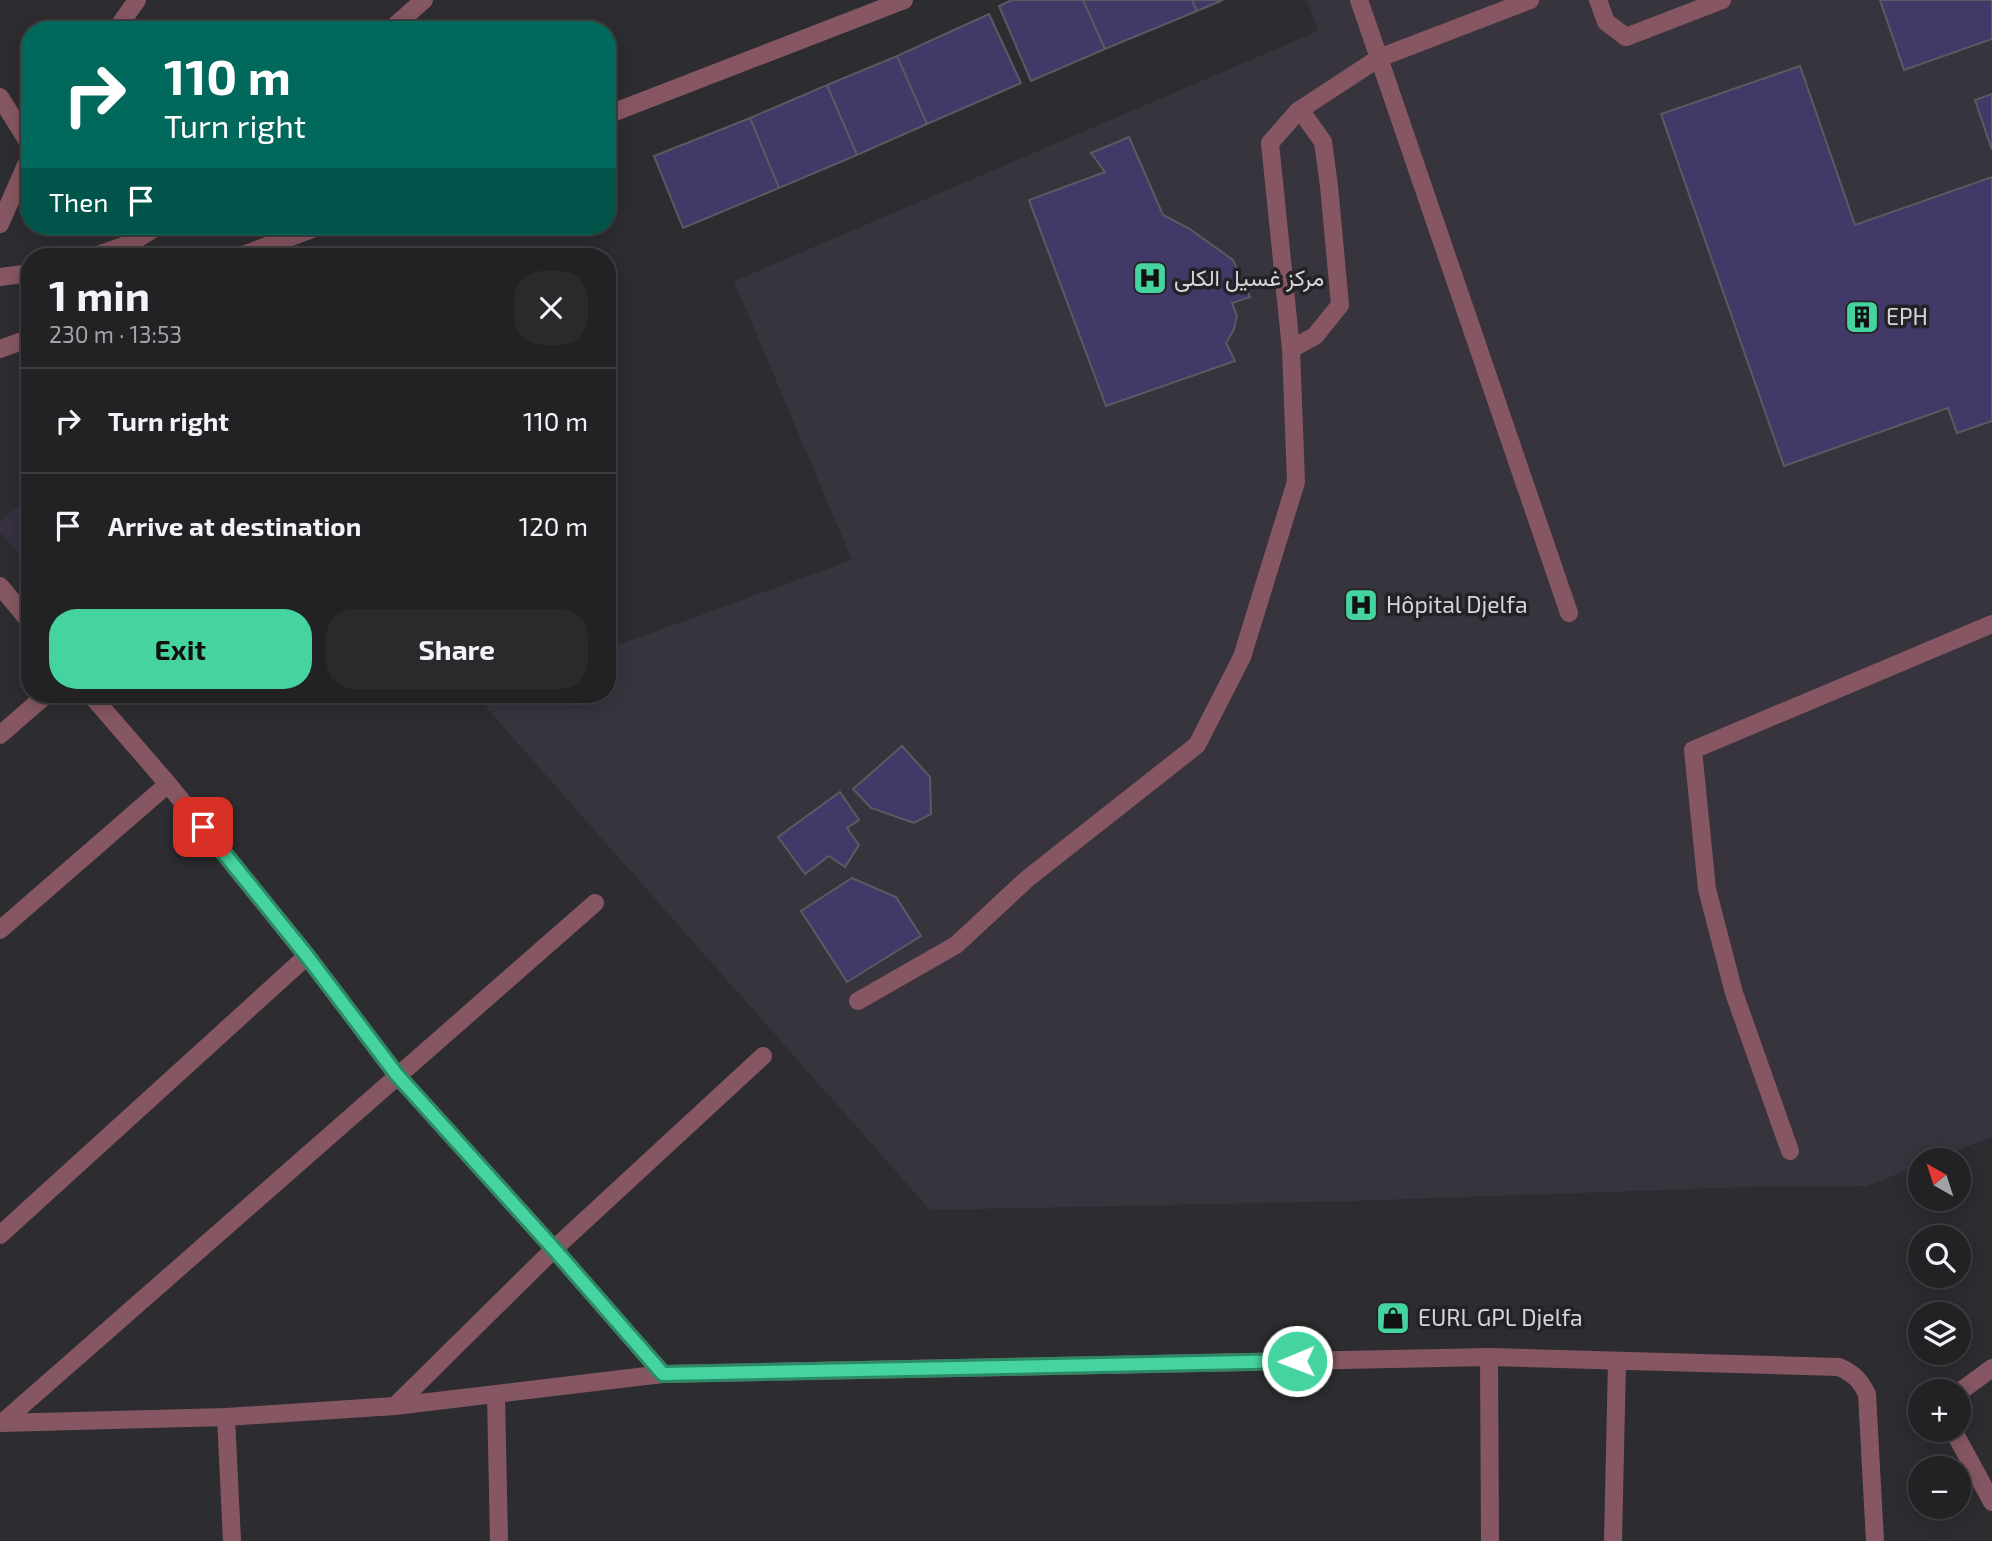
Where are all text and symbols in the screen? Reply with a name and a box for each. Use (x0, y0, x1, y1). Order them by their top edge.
text: 110 m (164, 46, 291, 105)
icon: right (49, 49, 140, 140)
text: Turn right (164, 106, 306, 144)
icon: arrive (122, 182, 160, 220)
text: Then (49, 186, 108, 217)
hospital icon: مركز غسيل الكلى (1131, 259, 1169, 297)
place label: مركز غسيل الكلى (1174, 263, 1324, 293)
text: 1 min (49, 269, 150, 319)
button: close (514, 271, 588, 345)
building icon: EPH (1843, 298, 1881, 336)
place label: EPH (1886, 302, 1928, 330)
text: 230 m · 13:53 (49, 320, 182, 348)
icon: right (49, 402, 87, 440)
text: Turn right (108, 405, 229, 436)
text: 110 m (523, 405, 588, 436)
icon: arrive (49, 507, 87, 545)
text: Arrive at destination (108, 510, 361, 541)
text: 120 m (519, 510, 588, 541)
hospital icon: Hôpital Djelfa (1342, 586, 1380, 624)
place label: Hôpital Djelfa (1386, 590, 1528, 618)
button: Exit (49, 609, 312, 689)
button: Share (326, 609, 588, 689)
pin (173, 797, 233, 857)
icon: arrive (184, 808, 222, 846)
north arrow (1908, 1148, 1970, 1211)
map controls (1908, 1148, 1971, 1519)
button: search (1908, 1225, 1971, 1288)
shop icon: EURL GPL Djelfa (1374, 1299, 1412, 1337)
button: layers (1908, 1302, 1971, 1365)
place label: EURL GPL Djelfa (1418, 1303, 1583, 1331)
position arrow (1260, 1324, 1334, 1398)
button: + (1908, 1379, 1971, 1442)
button: − (1908, 1456, 1971, 1519)

